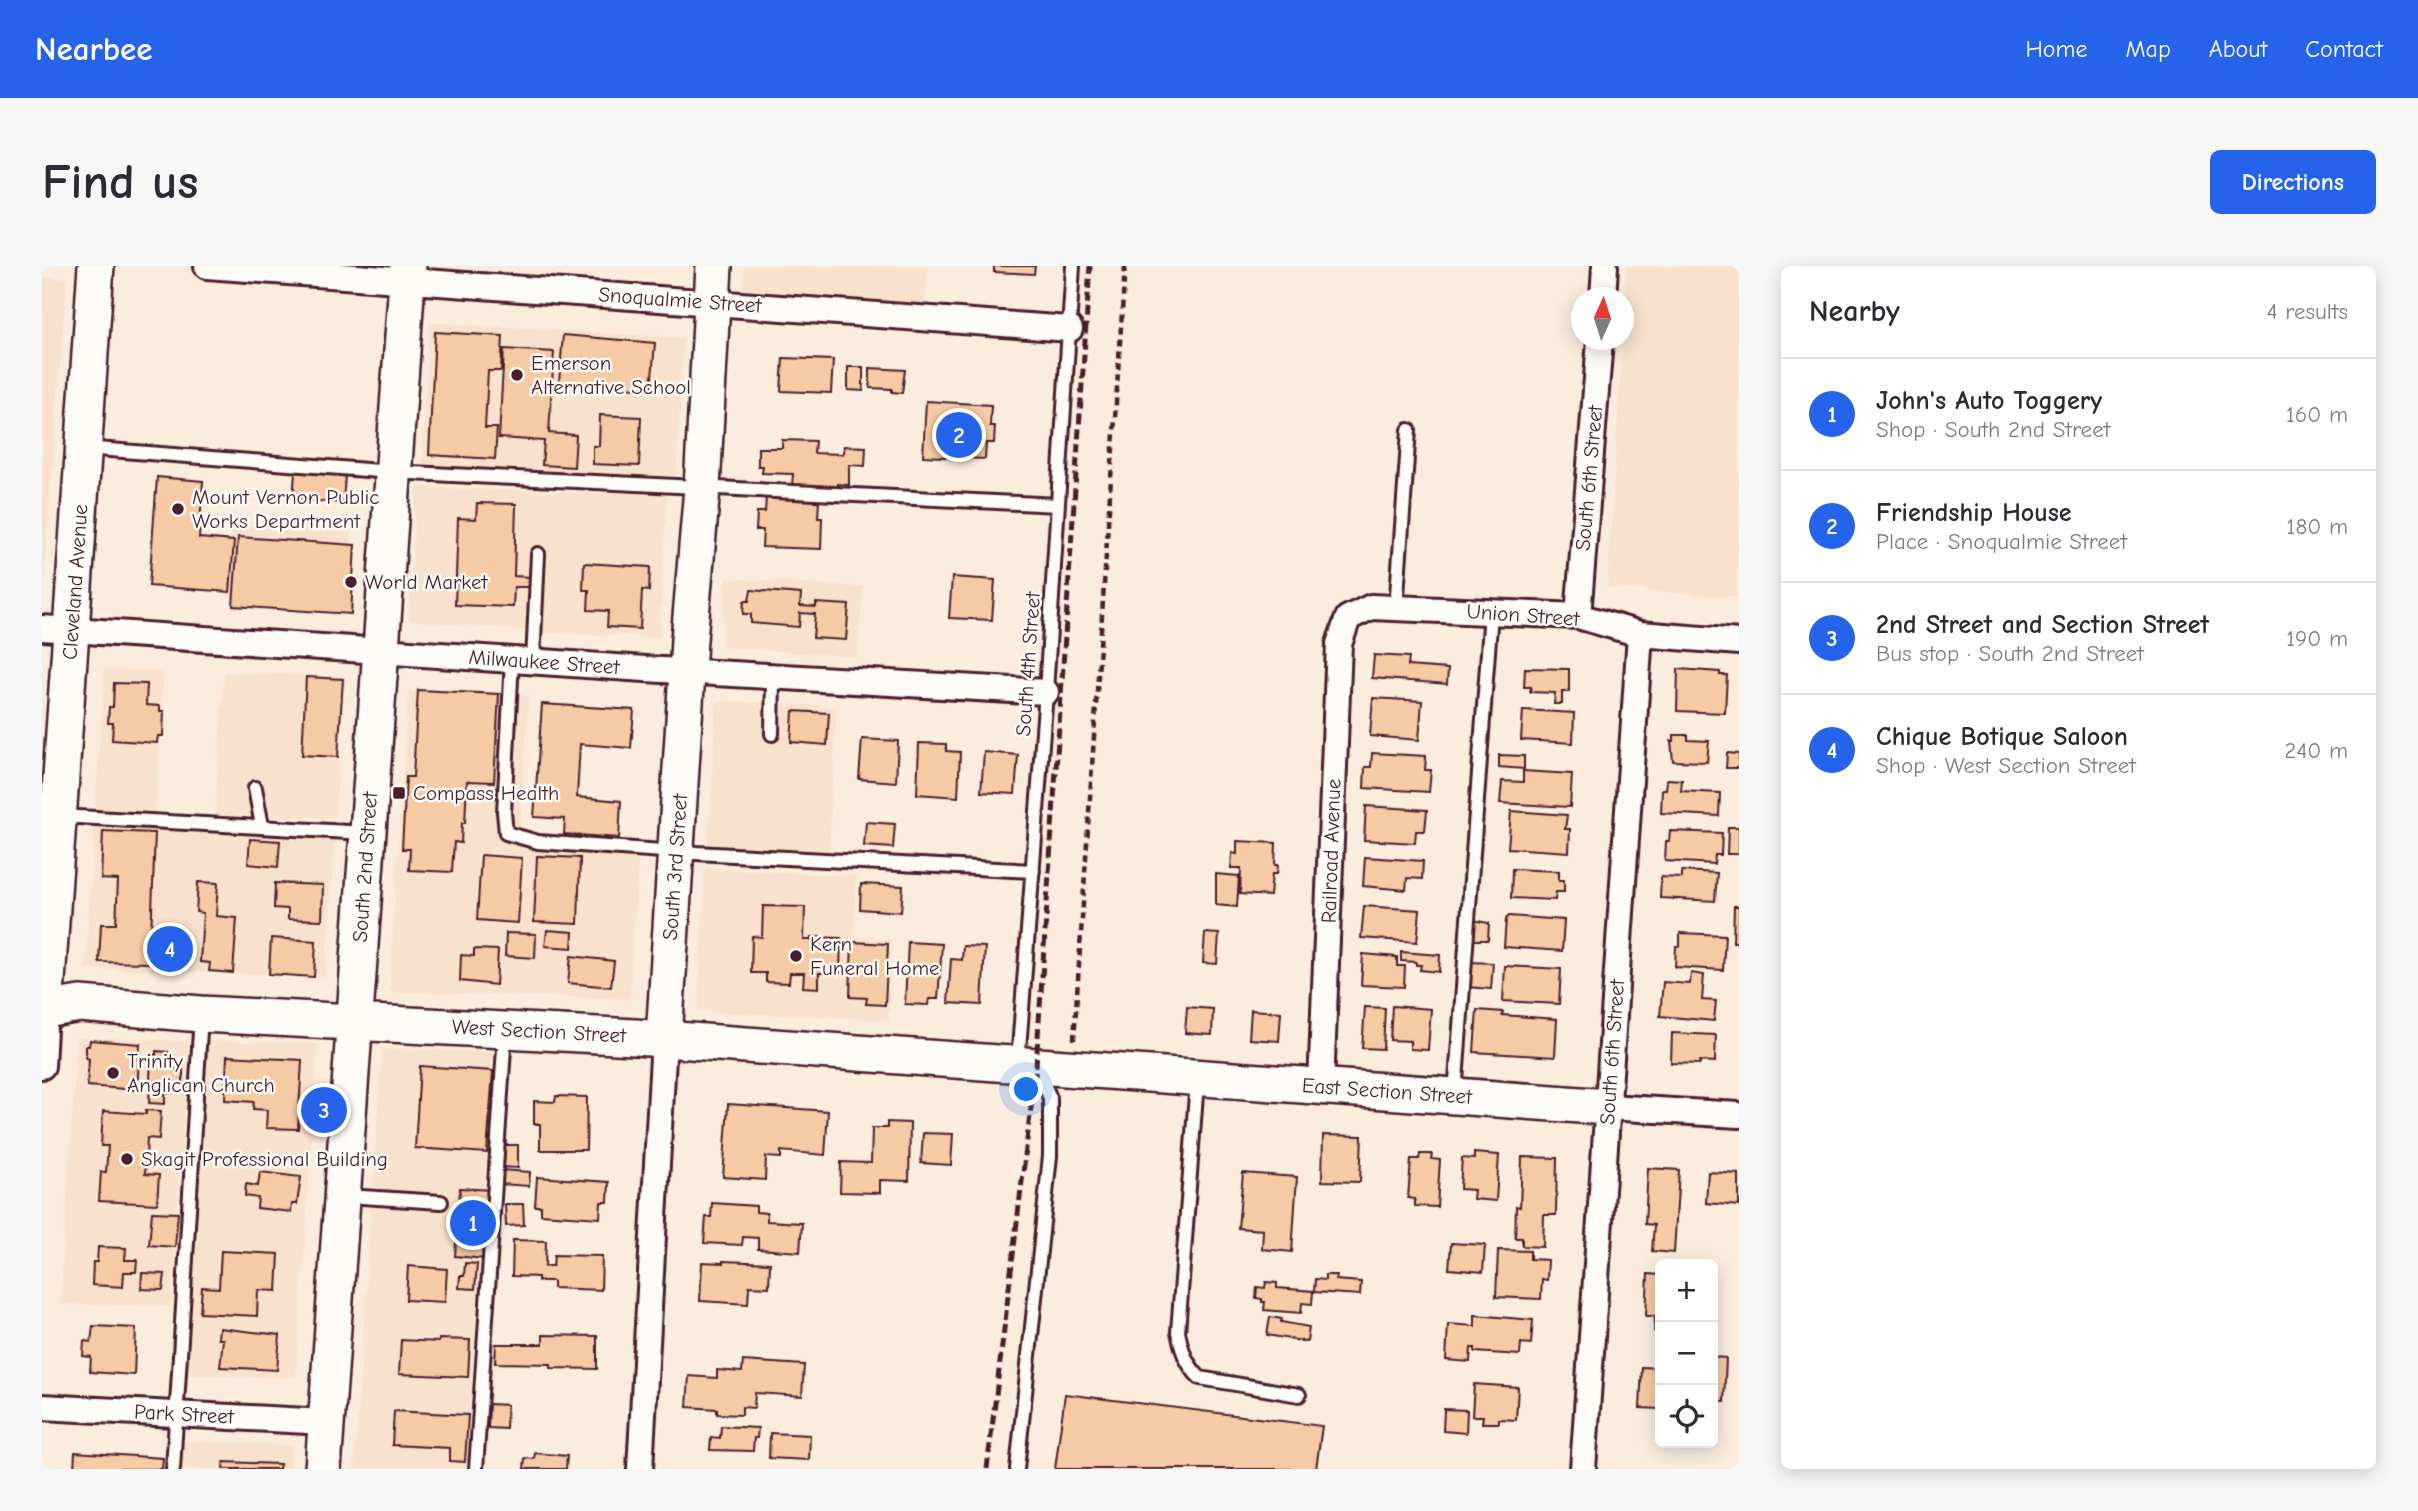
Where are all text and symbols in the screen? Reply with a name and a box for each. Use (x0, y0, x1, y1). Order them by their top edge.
text: Nearbee (35, 30, 153, 68)
text: Home (2026, 35, 2087, 63)
text: Map (2125, 35, 2171, 63)
text: About (2209, 35, 2267, 63)
text: Contact (2305, 35, 2383, 63)
button: Directions (2210, 150, 2376, 214)
text: Find us (42, 154, 198, 210)
street label: Snoqualmie Street (598, 282, 763, 318)
north arrow (1571, 287, 1634, 350)
text: Nearby (1809, 294, 1900, 329)
text: 4 results (2266, 298, 2348, 325)
place label: Emerson Alternative School (531, 351, 691, 399)
marker: Emerson Alternative School (509, 367, 525, 383)
text: John's Auto Toggery (1876, 386, 2102, 416)
text: 1 (1827, 401, 1837, 428)
text: 160 m (2286, 401, 2348, 428)
street label: South 6th Street (1571, 403, 1607, 552)
pin: 2 (936, 409, 982, 461)
text: Shop · South 2nd Street (1876, 416, 2110, 443)
place label: Mount Vernon Public Works Department (192, 485, 380, 533)
text: Friendship House (1876, 498, 2072, 528)
marker: Mount Vernon Public Works Department (170, 501, 186, 517)
street label: Cleveland Avenue (58, 503, 92, 661)
text: 2 (1826, 513, 1838, 540)
text: 180 m (2286, 513, 2348, 540)
text: Place · Snoqualmie Street (1876, 528, 2127, 555)
place label: World Market (365, 570, 489, 594)
marker: World Market (343, 574, 359, 590)
street label: South 4th Street (1011, 590, 1045, 737)
street label: Union Street (1466, 599, 1581, 631)
text: 2nd Street and Section Street (1876, 610, 2209, 640)
text: 3 (1826, 625, 1838, 652)
text: 190 m (2286, 625, 2348, 652)
text: Bus stop · South 2nd Street (1876, 640, 2144, 667)
street label: Milwaukee Street (468, 645, 621, 679)
text: Chique Botique Saloon (1876, 722, 2128, 752)
text: 4 (1827, 737, 1837, 764)
text: 240 m (2284, 737, 2348, 764)
text: Shop · West Section Street (1876, 752, 2136, 779)
street label: Railroad Avenue (1316, 778, 1346, 924)
place label: Compass Health (413, 781, 559, 805)
marker: Compass Health (391, 785, 407, 801)
street label: South 2nd Street (348, 790, 382, 943)
street label: South 3rd Street (658, 792, 692, 941)
pin: 4 (147, 923, 193, 975)
place label: Kern Funeral Home (810, 932, 940, 980)
marker: Kern Funeral Home (788, 948, 804, 964)
street label: South 6th Street (1595, 977, 1629, 1126)
street label: West Section Street (451, 1014, 628, 1048)
place label: Trinity Anglican Church (127, 1049, 275, 1097)
marker: Trinity Anglican Church (105, 1065, 121, 1081)
your location (1009, 1072, 1043, 1106)
street label: East Section Street (1301, 1073, 1474, 1109)
pin: 3 (301, 1084, 347, 1136)
place label: Skagit Professional Building (141, 1147, 388, 1171)
marker: Skagit Professional Building (119, 1151, 135, 1167)
pin: 1 (450, 1197, 496, 1249)
map controls (1655, 1259, 1718, 1448)
button: + (1655, 1259, 1718, 1322)
button: − (1655, 1322, 1718, 1385)
button: locate (1655, 1385, 1718, 1448)
street label: Park Street (134, 1399, 235, 1429)

